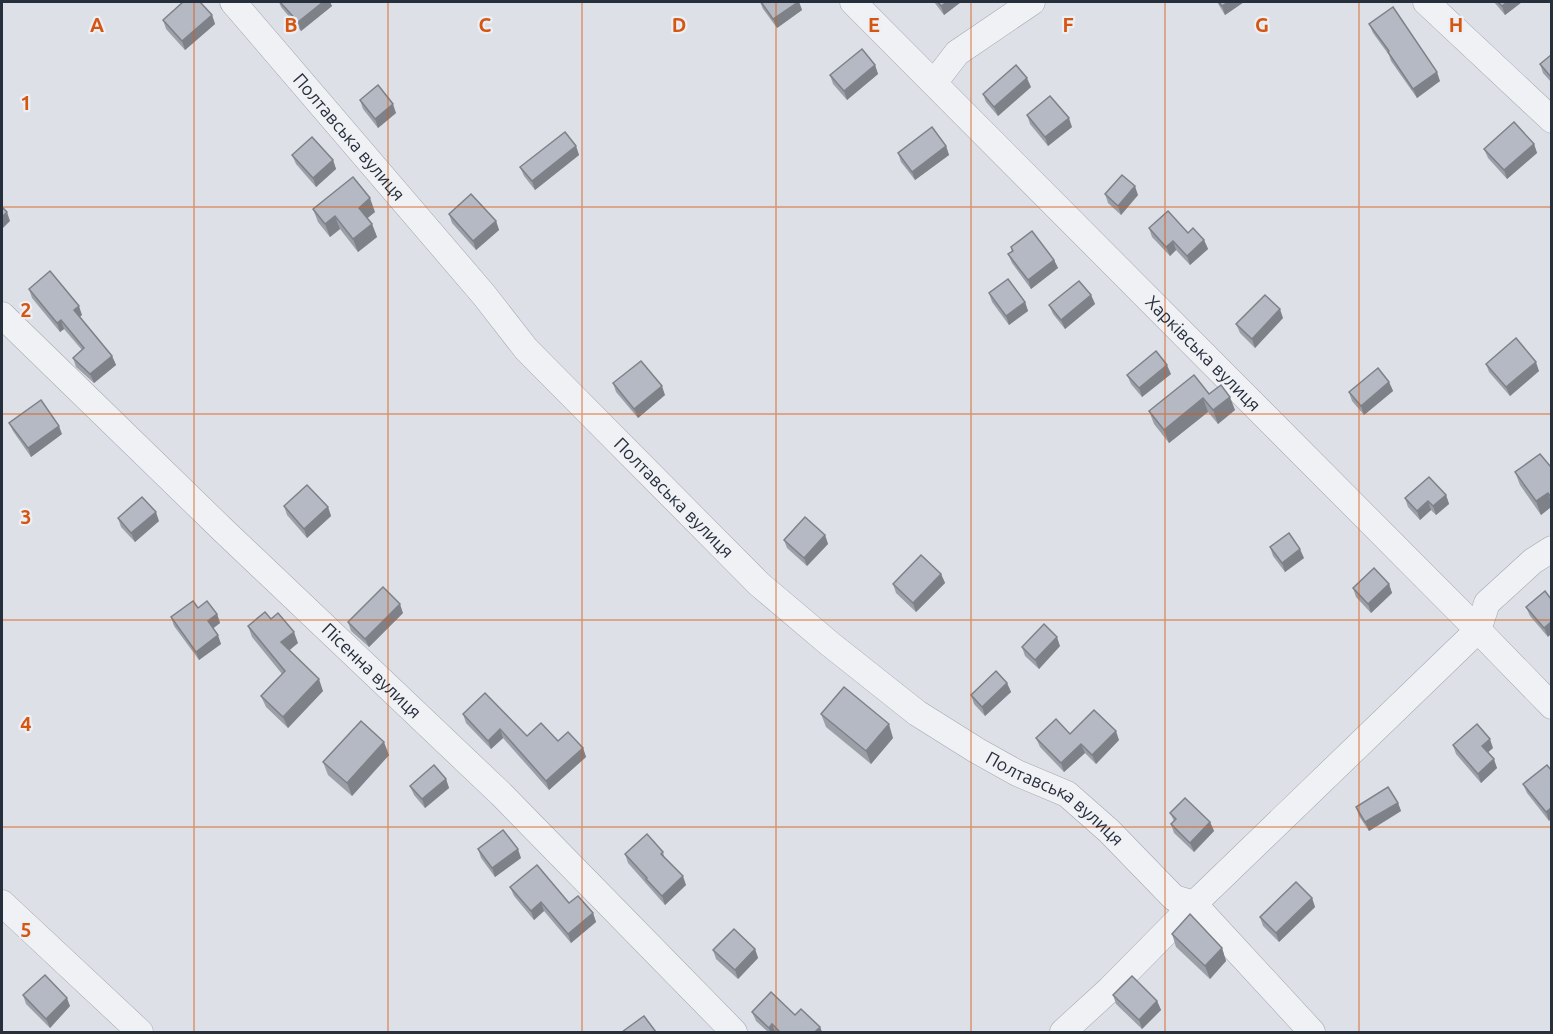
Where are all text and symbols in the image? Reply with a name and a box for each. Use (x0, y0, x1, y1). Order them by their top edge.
text: A (90, 13, 104, 36)
text: B (284, 13, 298, 36)
text: C (479, 13, 492, 36)
text: D (672, 13, 686, 36)
text: E (868, 13, 880, 36)
text: F (1062, 13, 1074, 36)
text: G (1255, 13, 1269, 36)
text: H (1449, 13, 1463, 36)
street label: Полтавська вулиця (290, 69, 409, 204)
text: 1 (20, 91, 32, 114)
street label: Харківська вулиця (1142, 291, 1265, 415)
text: 2 (20, 298, 32, 321)
street label: Полтавська вулиця (611, 433, 738, 561)
text: 3 (20, 505, 32, 528)
street label: Пісенна вулиця (318, 618, 426, 722)
text: 4 (20, 712, 32, 735)
street label: Полтавська вулиця (983, 747, 1128, 849)
text: 5 (20, 918, 32, 941)

